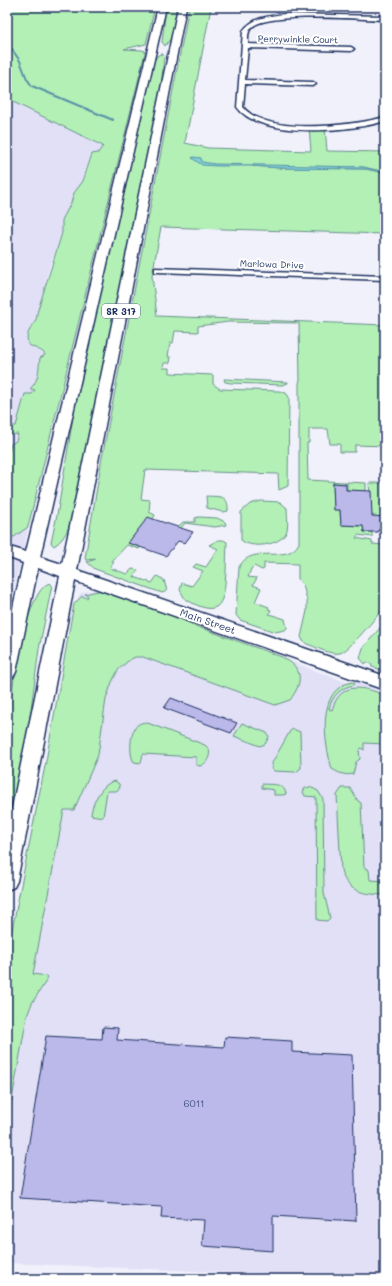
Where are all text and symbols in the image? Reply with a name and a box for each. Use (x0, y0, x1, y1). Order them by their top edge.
street label: Perrywinkle Court (258, 33, 338, 45)
street label: Marlowa Drive (240, 257, 304, 271)
road number: SR 317 (102, 304, 140, 318)
street label: Main Street (178, 605, 238, 637)
house number: 6011 (183, 1096, 205, 1110)

